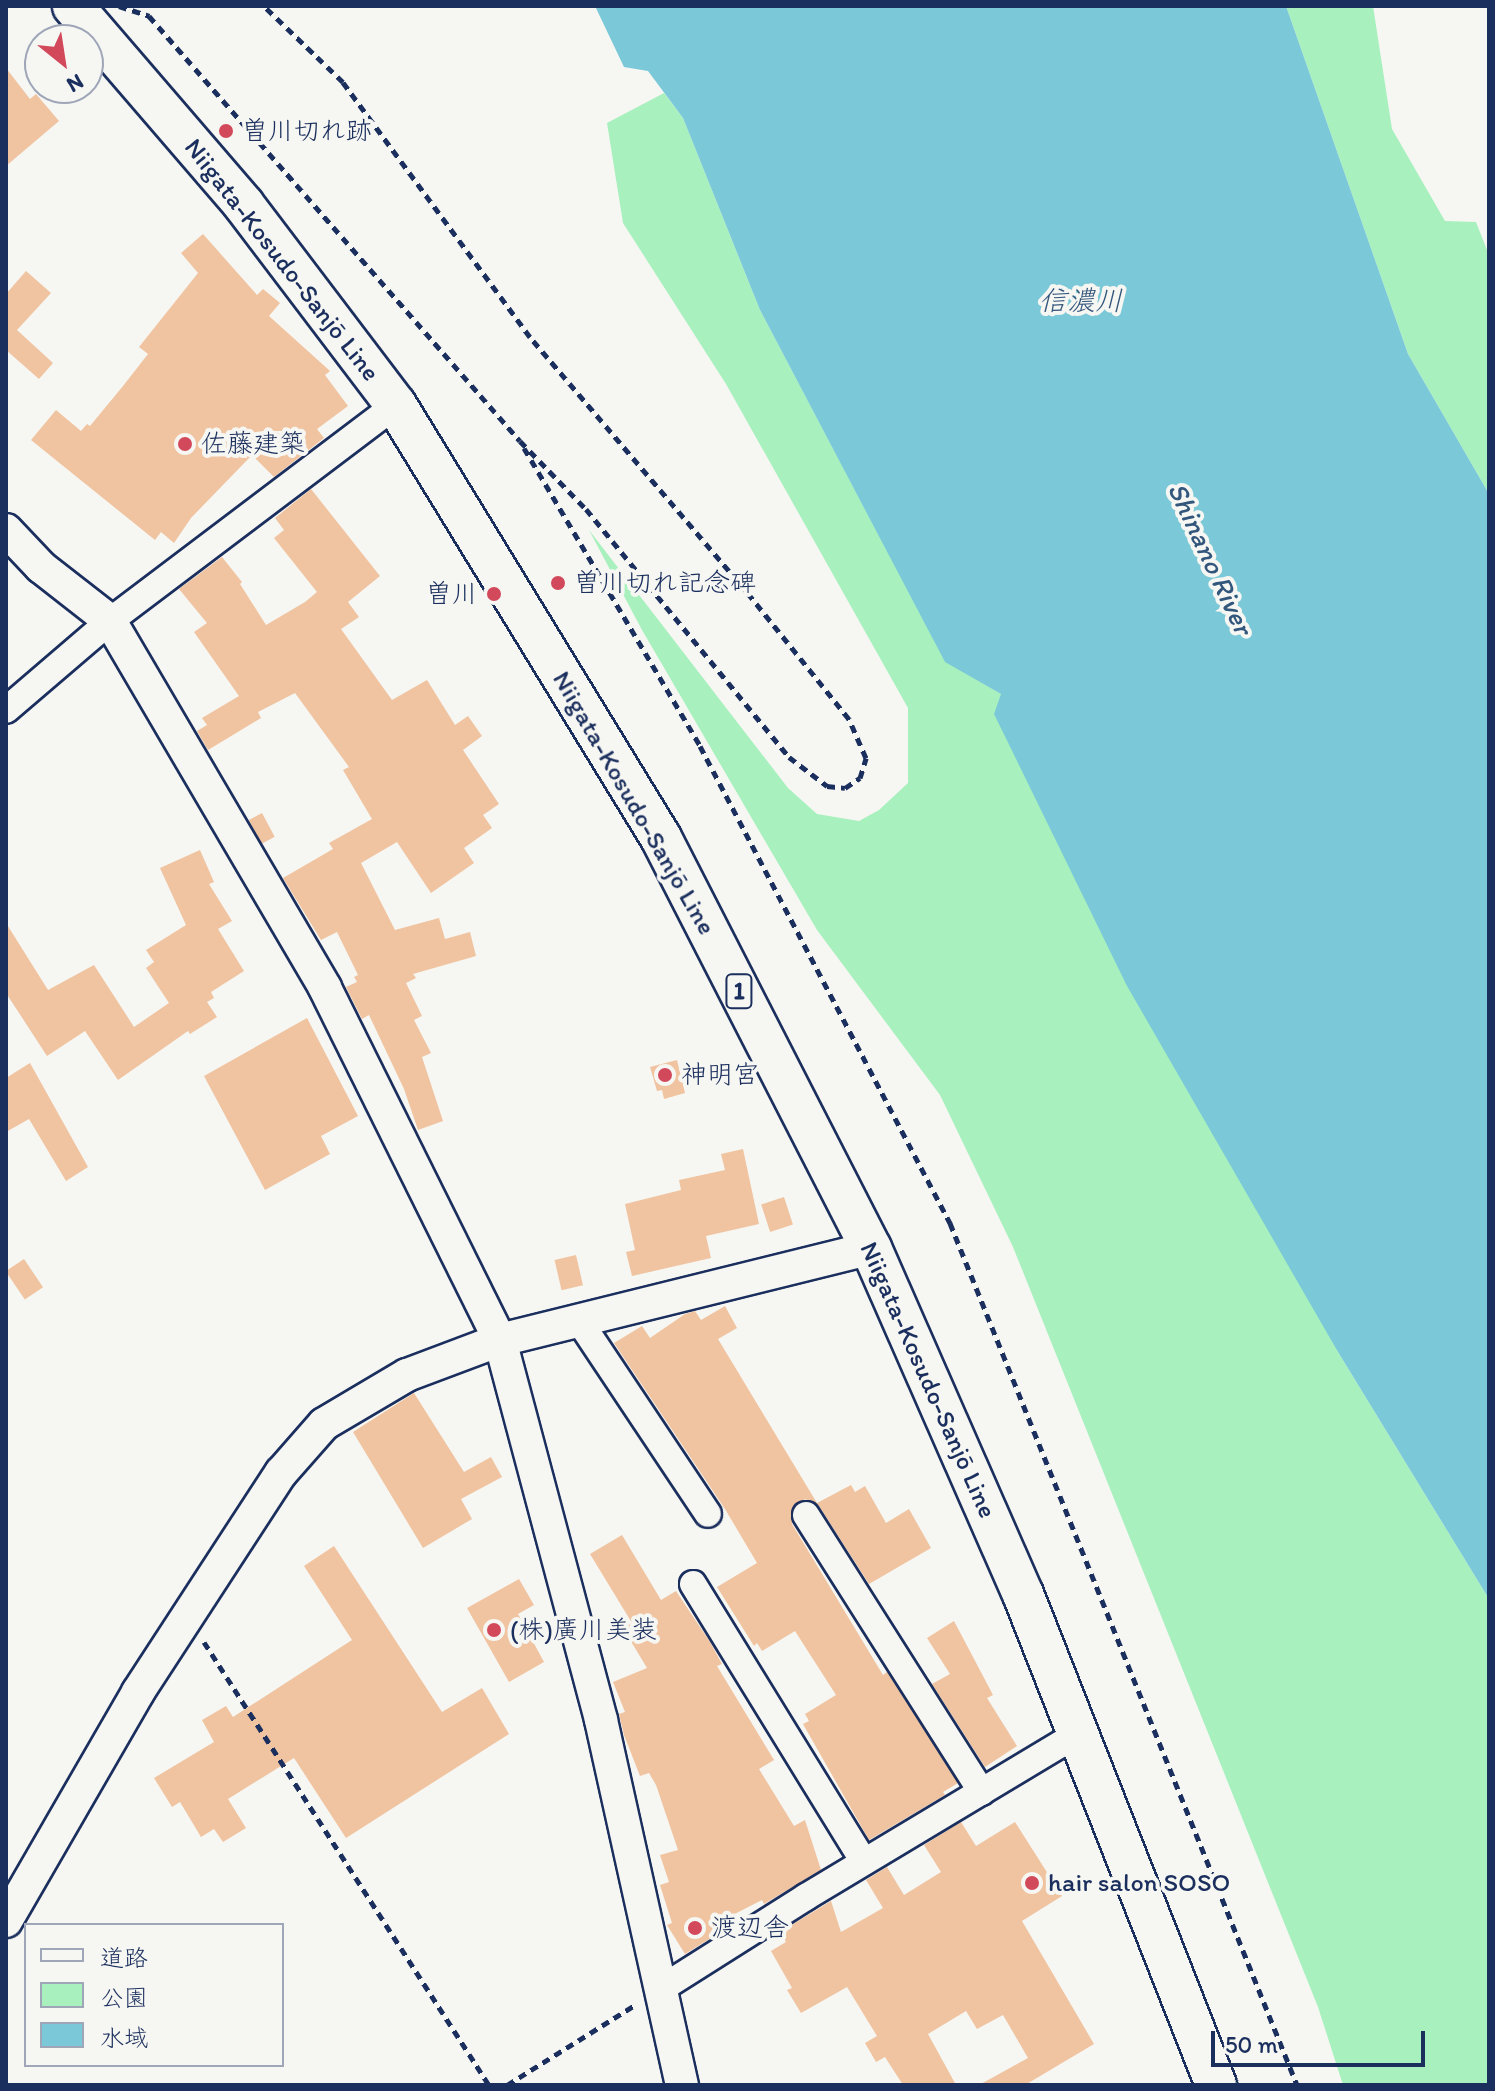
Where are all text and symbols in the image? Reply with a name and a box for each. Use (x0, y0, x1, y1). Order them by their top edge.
north arrow (24, 24, 104, 104)
text: N (62, 68, 88, 99)
place label: 曽川切れ跡 (242, 115, 372, 147)
marker: 曽川切れ跡 (217, 122, 235, 140)
street label: Niigata-Kosudo-Sanjō Line (178, 133, 386, 387)
water label: 信濃川 (1039, 283, 1123, 317)
place label: 佐藤建築 (201, 428, 305, 460)
marker: 佐藤建築 (176, 435, 194, 453)
water label: Shinano River (1161, 477, 1261, 639)
place label: 曽川切れ記念碑 (574, 567, 756, 599)
marker: 曽川切れ記念碑 (549, 574, 567, 592)
place label: 曽川 (426, 578, 478, 610)
marker: 曽川 (485, 585, 503, 603)
street label: Niigata-Kosudo-Sanjō Line (546, 666, 722, 940)
road number: 1 (725, 971, 753, 1011)
place label: 神明宮 (681, 1059, 759, 1091)
marker: 神明宮 (656, 1066, 674, 1084)
street label: Niigata-Kosudo-Sanjō Line (853, 1237, 1003, 1523)
place label: (株)廣川美装 (510, 1614, 657, 1646)
marker: (株)廣川美装 (485, 1621, 503, 1639)
place label: hair salon SOSO (1048, 1867, 1231, 1899)
marker: hair salon SOSO (1023, 1874, 1041, 1892)
place label: 渡辺舎 (711, 1912, 789, 1944)
marker: 渡辺舎 (686, 1919, 704, 1937)
legend (24, 1923, 284, 2067)
text: 道路 (100, 1943, 148, 1972)
text: 公園 (100, 1983, 148, 2012)
scale bar (1215, 2015, 1429, 2065)
text: 水域 (100, 2023, 148, 2052)
text: 50 m (1225, 2030, 1278, 2059)

